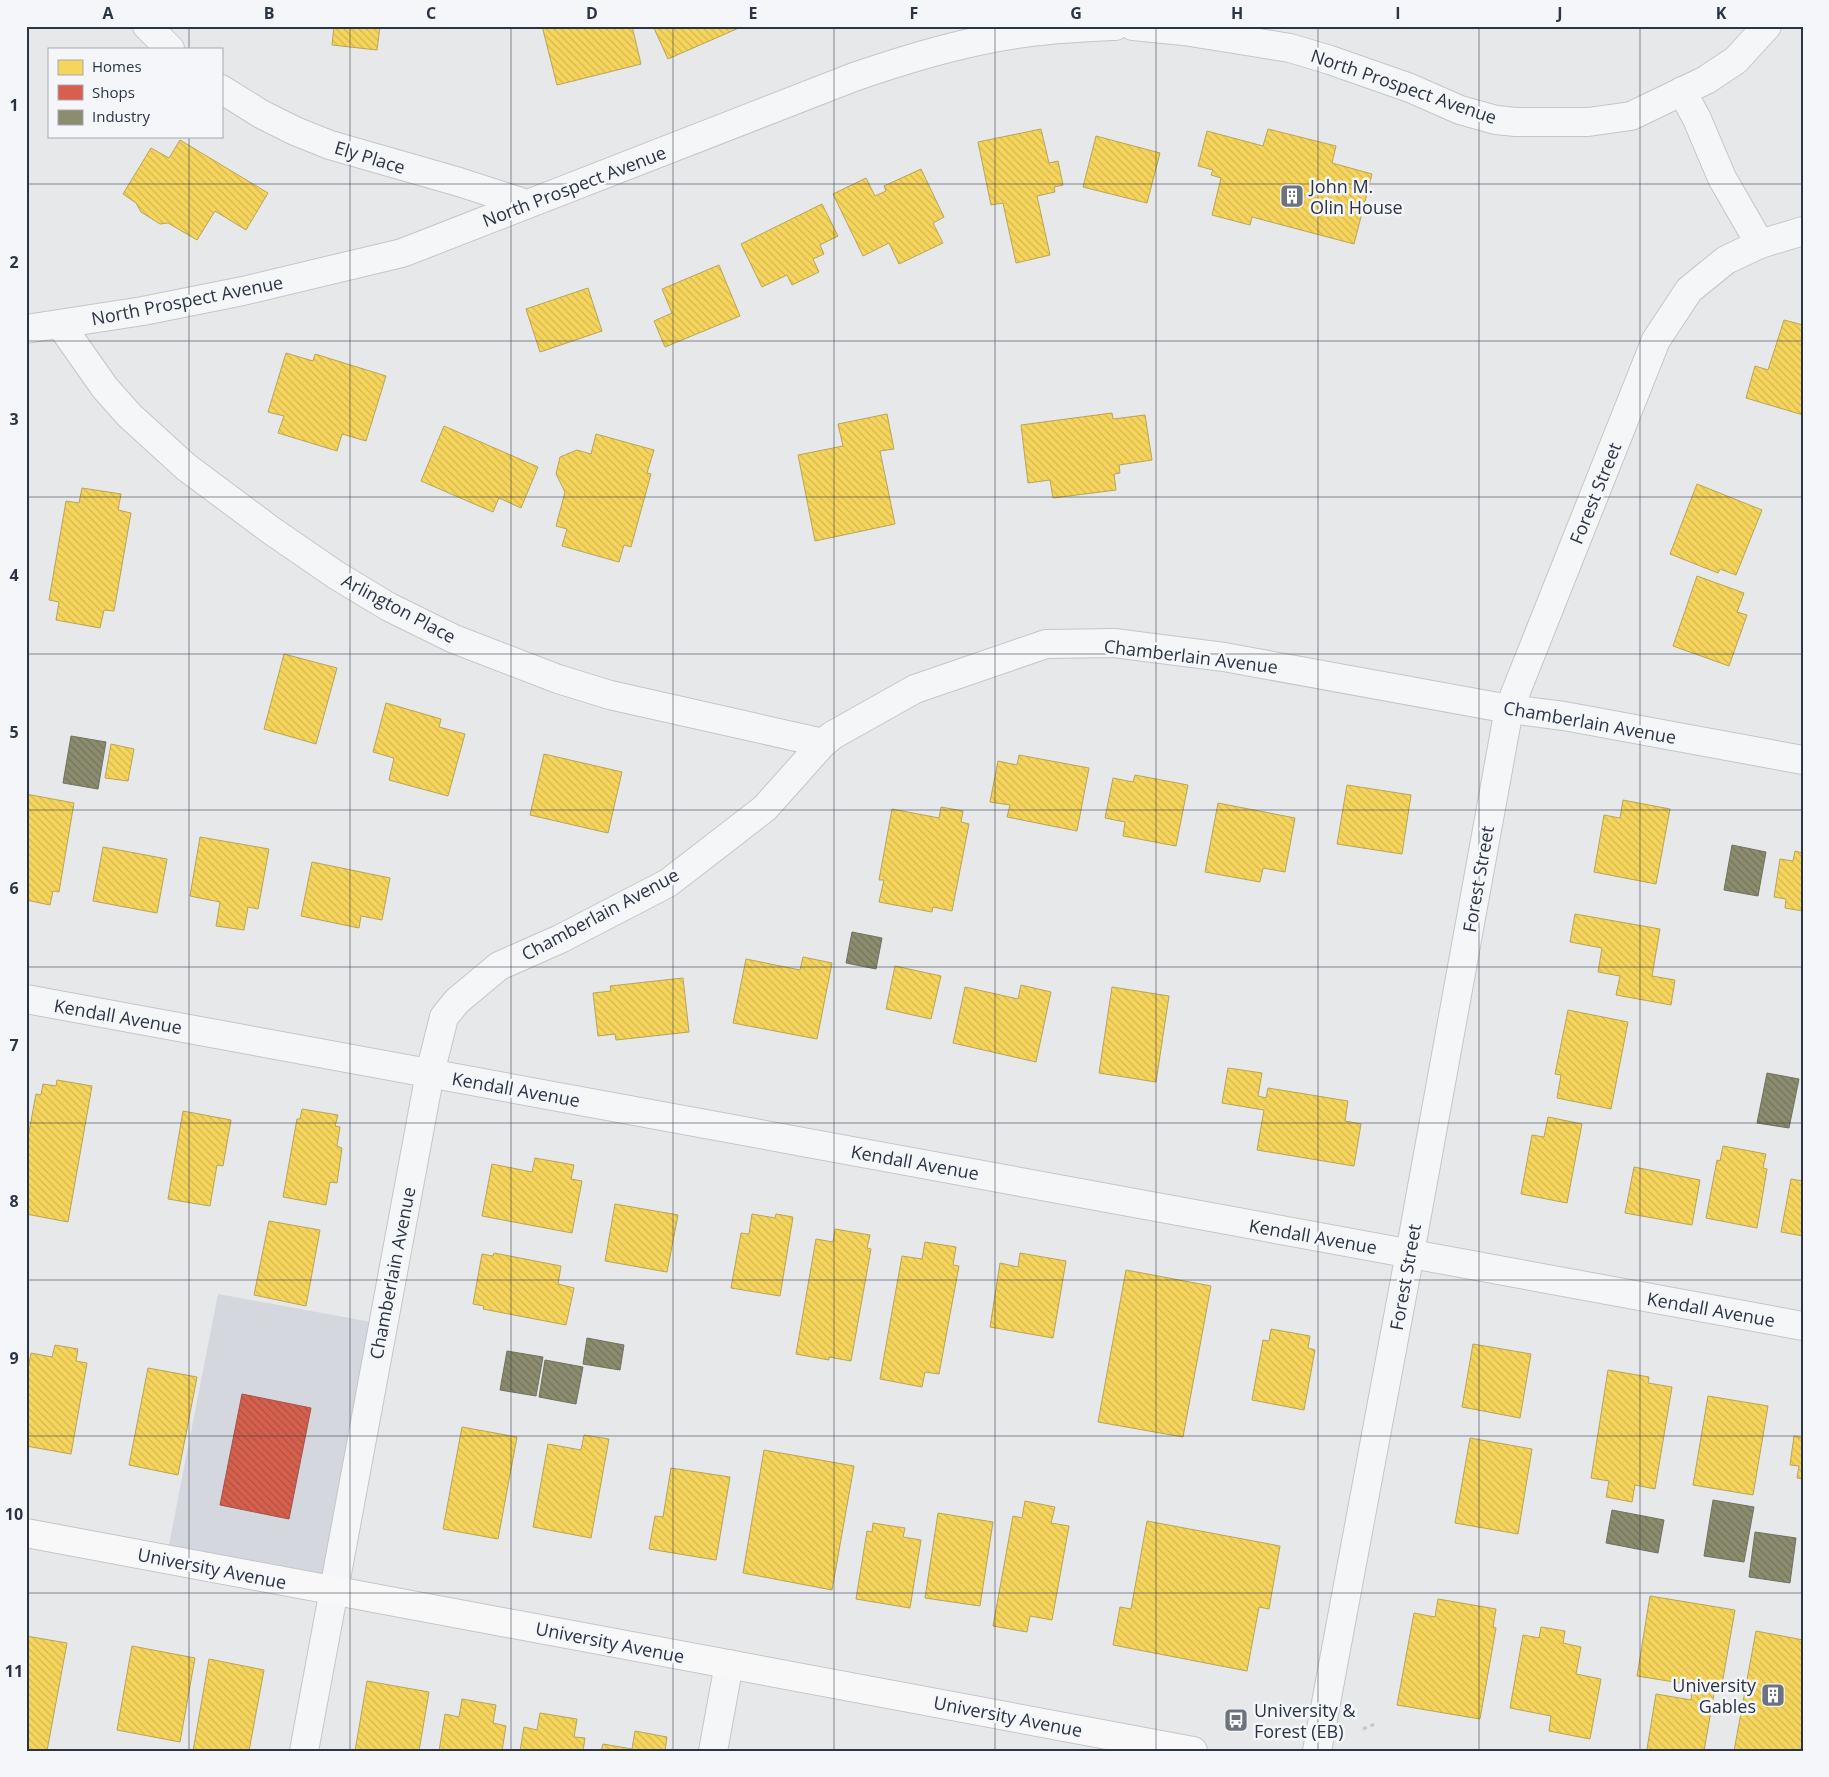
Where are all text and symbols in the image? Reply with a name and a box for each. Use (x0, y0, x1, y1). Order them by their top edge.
text: A (102, 2, 114, 24)
text: B (264, 2, 274, 24)
text: C (426, 2, 436, 24)
text: D (586, 2, 598, 24)
text: E (749, 2, 758, 24)
text: F (910, 2, 918, 24)
text: G (1070, 2, 1082, 24)
text: H (1231, 2, 1243, 24)
text: I (1395, 2, 1401, 24)
text: J (1555, 2, 1563, 24)
text: K (1716, 2, 1727, 24)
street label: North Prospect Avenue (1308, 43, 1500, 129)
legend (48, 48, 222, 138)
text: Homes (92, 56, 142, 76)
text: Shops (92, 82, 135, 102)
text: 1 (9, 94, 19, 116)
text: Industry (92, 106, 150, 126)
street label: Ely Place (332, 135, 408, 179)
street label: North Prospect Avenue (479, 140, 669, 232)
place label: John M. Olin House (1308, 174, 1403, 219)
building icon: John M. Olin House (1279, 183, 1305, 209)
text: 2 (9, 251, 19, 273)
street label: North Prospect Avenue (89, 270, 285, 330)
text: 3 (9, 408, 19, 430)
street label: Forest Street (1564, 439, 1626, 547)
text: 4 (9, 564, 19, 586)
street label: Arlington Place (338, 568, 460, 648)
street label: Chamberlain Avenue (1103, 633, 1279, 679)
street label: Chamberlain Avenue (1502, 695, 1678, 749)
text: 5 (9, 721, 19, 743)
street label: Forest Street (1457, 824, 1499, 934)
street label: Chamberlain Avenue (517, 862, 683, 966)
text: 6 (9, 877, 19, 899)
street label: Kendall Avenue (52, 993, 184, 1039)
text: 7 (9, 1034, 19, 1056)
street label: Kendall Avenue (450, 1066, 582, 1112)
street label: Kendall Avenue (849, 1139, 981, 1185)
street label: Chamberlain Avenue (364, 1185, 420, 1361)
text: 8 (9, 1190, 19, 1212)
street label: Kendall Avenue (1247, 1213, 1379, 1259)
street label: Forest Street (1384, 1222, 1426, 1332)
street label: Kendall Avenue (1645, 1286, 1777, 1332)
text: 9 (9, 1347, 19, 1369)
text: 10 (5, 1503, 23, 1525)
street label: University Avenue (136, 1542, 288, 1594)
street label: University Avenue (534, 1616, 686, 1668)
text: 11 (5, 1660, 23, 1682)
place label: University Gables (1672, 1673, 1757, 1718)
building icon: University Gables (1760, 1682, 1786, 1708)
street label: University Avenue (932, 1690, 1084, 1742)
place label: University & Forest (EB) (1254, 1698, 1356, 1743)
bus stop icon: University & Forest (EB) (1223, 1707, 1249, 1733)

